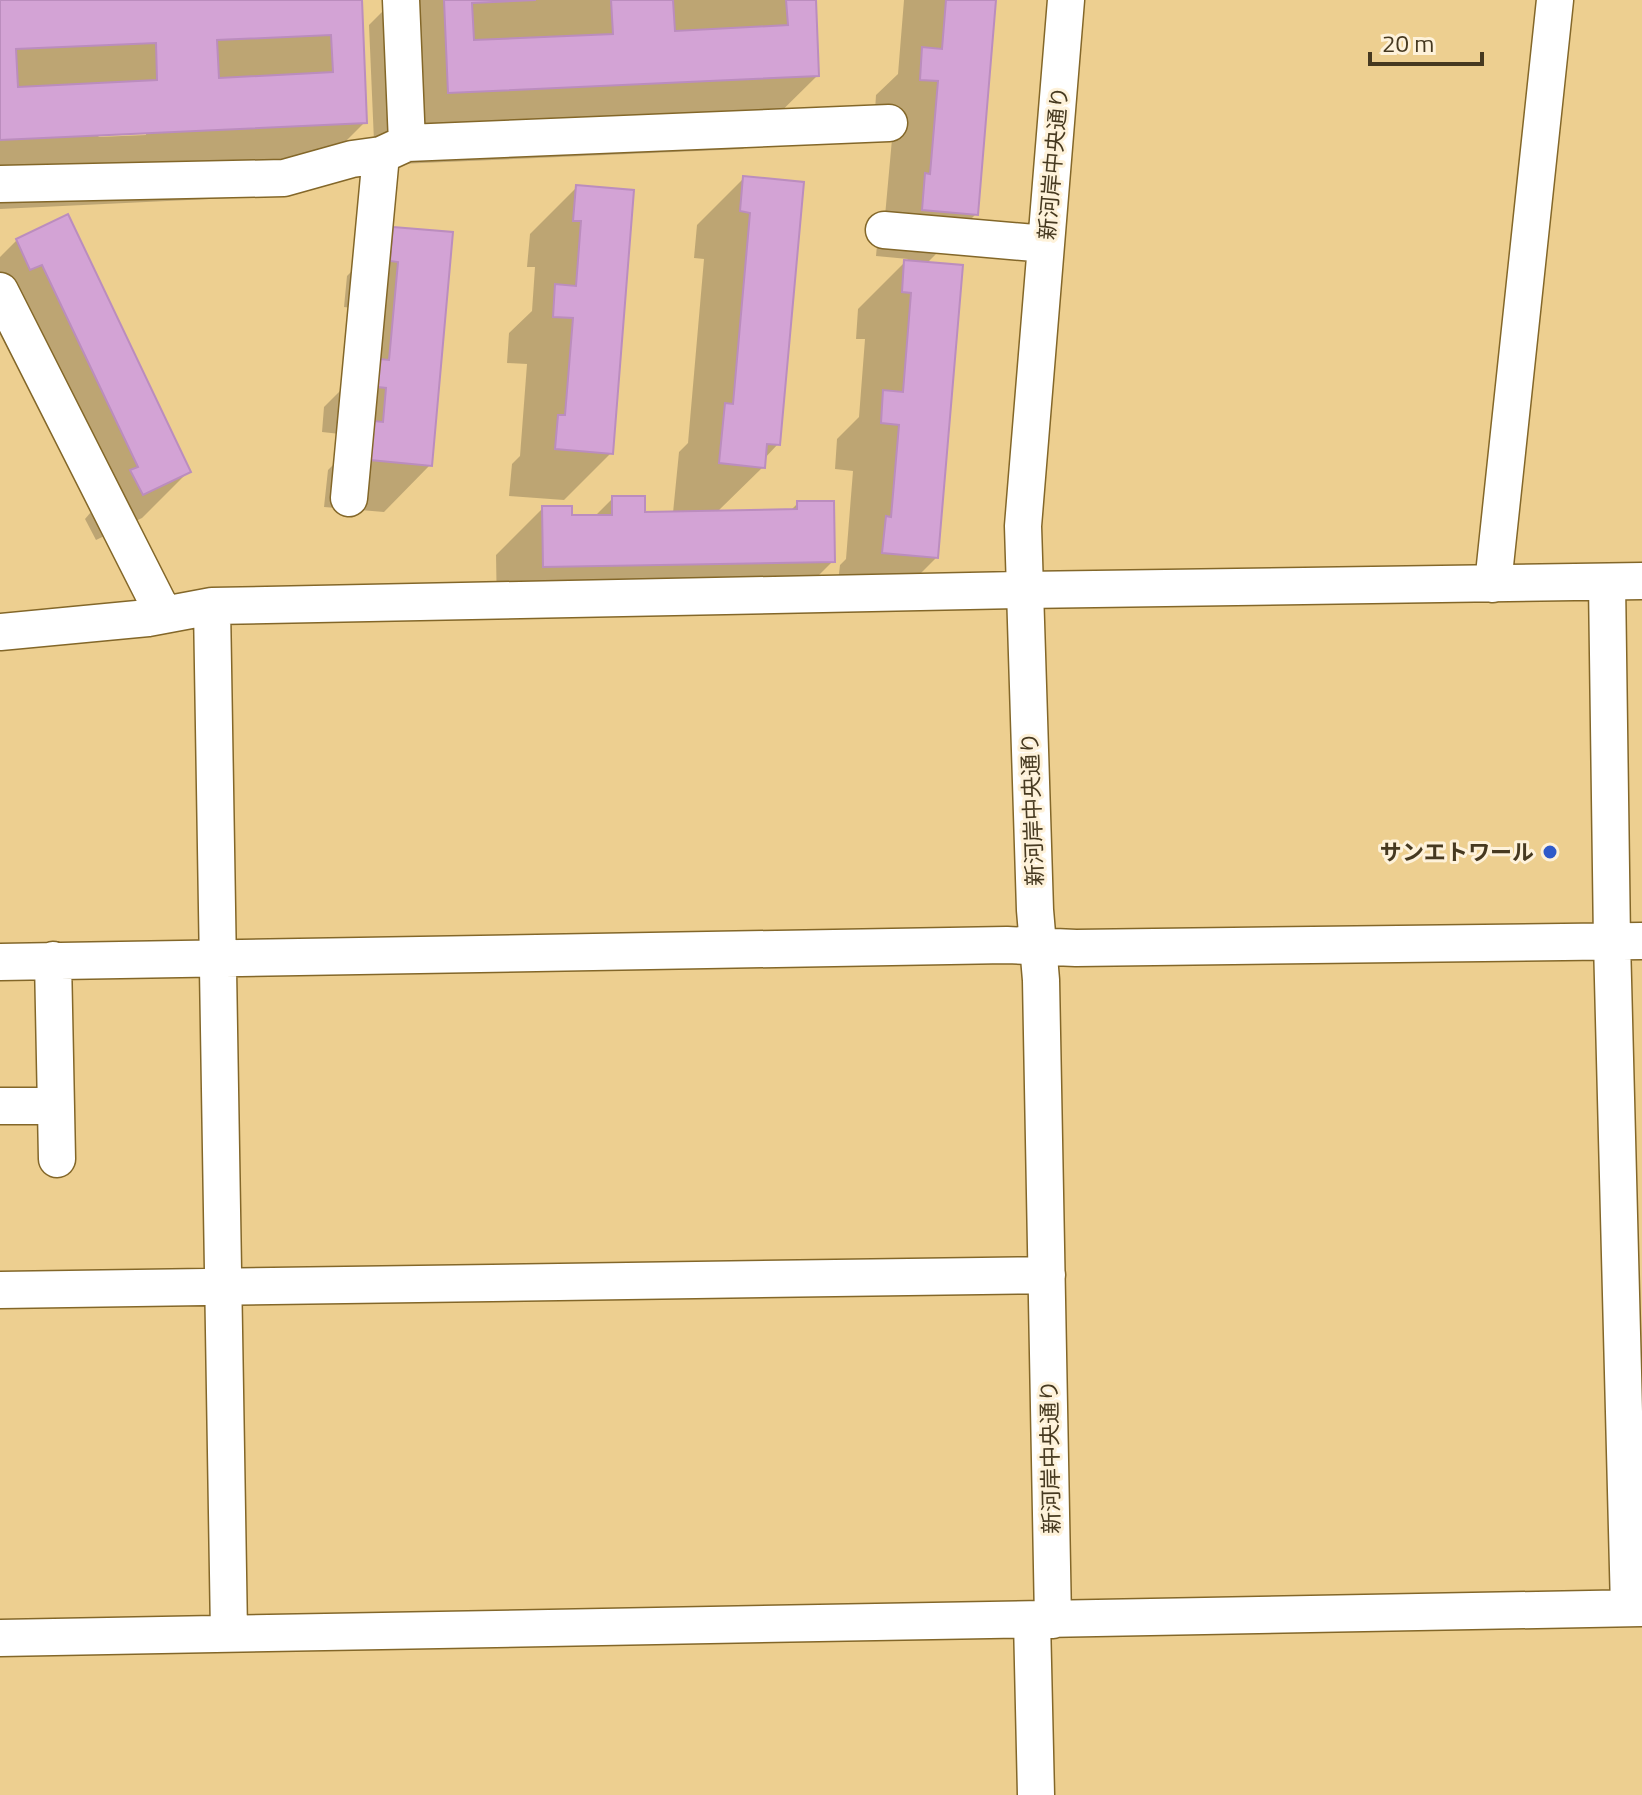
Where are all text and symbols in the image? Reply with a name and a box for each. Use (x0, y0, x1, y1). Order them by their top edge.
scale bar (1370, 16, 1482, 66)
text: 20 m (1382, 25, 1434, 61)
street label: 新河岸中央通り (1029, 85, 1077, 241)
street label: 新河岸中央通り (1012, 731, 1052, 887)
place label: サンエトワール (1380, 835, 1534, 869)
marker: サンエトワール (1541, 843, 1559, 861)
street label: 新河岸中央通り (1032, 1380, 1068, 1534)

